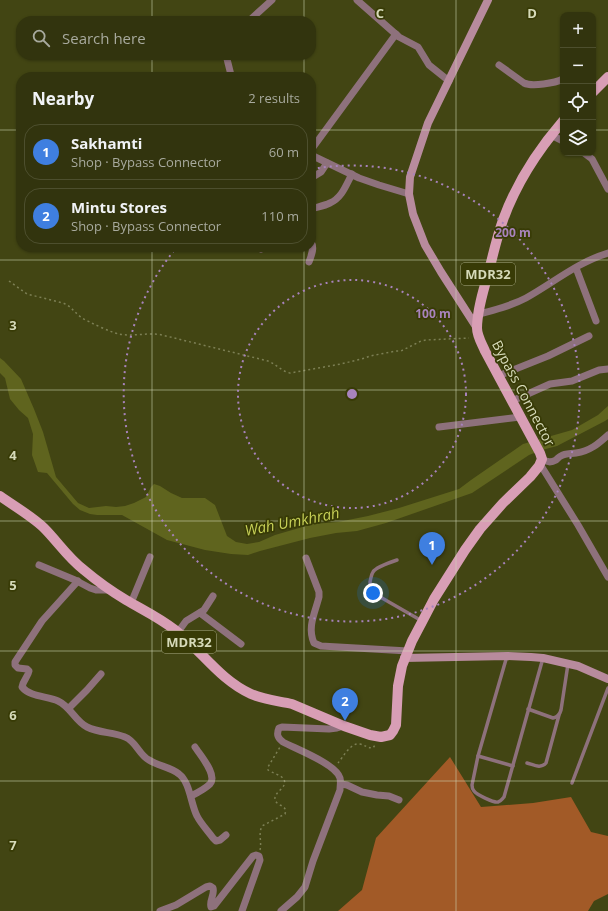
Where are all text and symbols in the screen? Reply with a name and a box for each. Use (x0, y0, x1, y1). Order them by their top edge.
text: C (376, 4, 384, 22)
text: D (527, 4, 537, 22)
map controls (560, 12, 596, 156)
button: + (560, 12, 596, 48)
search box (16, 16, 316, 60)
icon: search (30, 27, 52, 49)
text: Search here (62, 28, 146, 48)
button: − (560, 48, 596, 84)
button: locate (560, 84, 596, 120)
text: Nearby (32, 87, 94, 110)
text: 2 results (248, 89, 300, 107)
button: layers (560, 120, 596, 156)
text: Sakhamti (71, 133, 142, 153)
text: 1 (42, 143, 50, 161)
text: 60 m (269, 143, 299, 161)
text: Shop · Bypass Connector (71, 153, 221, 171)
text: Mintu Stores (71, 197, 167, 217)
text: 2 (42, 207, 50, 225)
text: 110 m (261, 207, 299, 225)
text: Shop · Bypass Connector (71, 217, 221, 235)
text: 200 m (495, 224, 531, 241)
road number: MDR32 (461, 263, 515, 285)
text: 100 m (415, 305, 451, 322)
text: 3 (9, 316, 17, 334)
street label: Bypass Connector (488, 337, 560, 450)
centre of rings (345, 387, 359, 401)
text: 4 (9, 446, 17, 464)
water label: Wah Umkhrah (243, 502, 341, 540)
pin: 1 (419, 532, 445, 565)
text: 5 (9, 576, 17, 594)
your location (363, 583, 383, 603)
road number: MDR32 (162, 631, 216, 653)
pin: 2 (332, 688, 358, 721)
text: 6 (9, 706, 17, 724)
text: 7 (9, 836, 17, 854)

